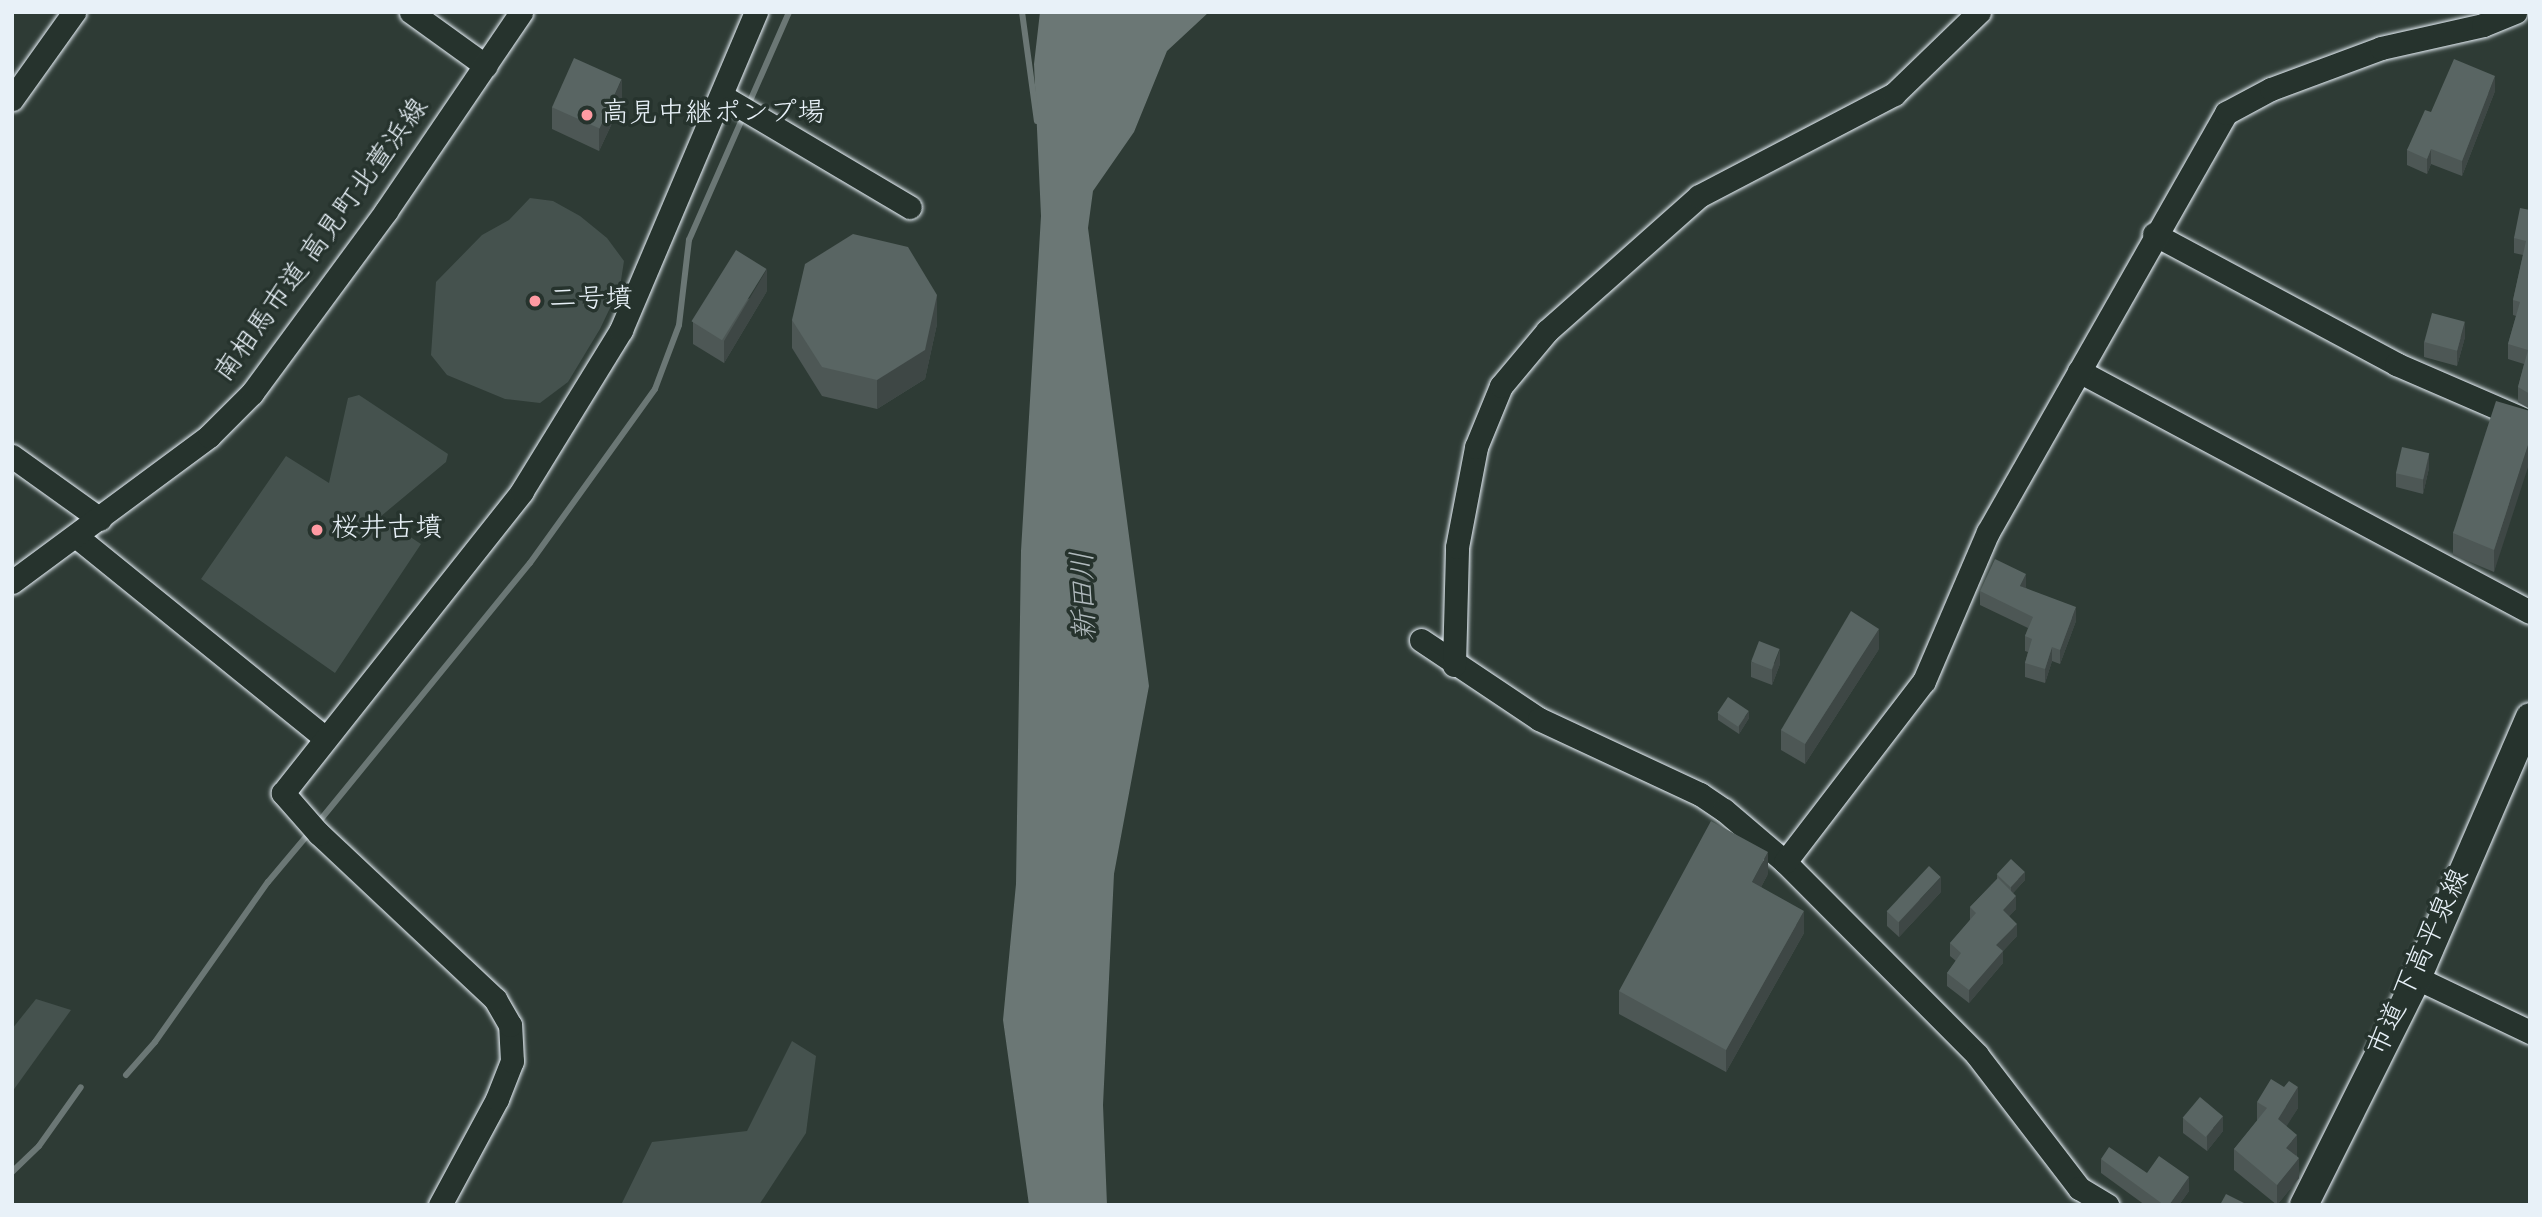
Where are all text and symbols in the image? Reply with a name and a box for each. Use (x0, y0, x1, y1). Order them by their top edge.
street label: 南相馬市道 高見町北萱浜線 (209, 92, 437, 390)
place label: 高見中継ポンプ場 (601, 98, 825, 132)
marker: 高見中継ポンプ場 (579, 107, 595, 123)
place label: 二号墳 (549, 284, 633, 318)
marker: 二号墳 (527, 293, 543, 309)
place label: 桜井古墳 (331, 513, 443, 547)
marker: 桜井古墳 (309, 522, 325, 538)
water label: 新田川 (1066, 550, 1106, 642)
street label: 市道 下高平泉線 (2362, 864, 2478, 1062)

